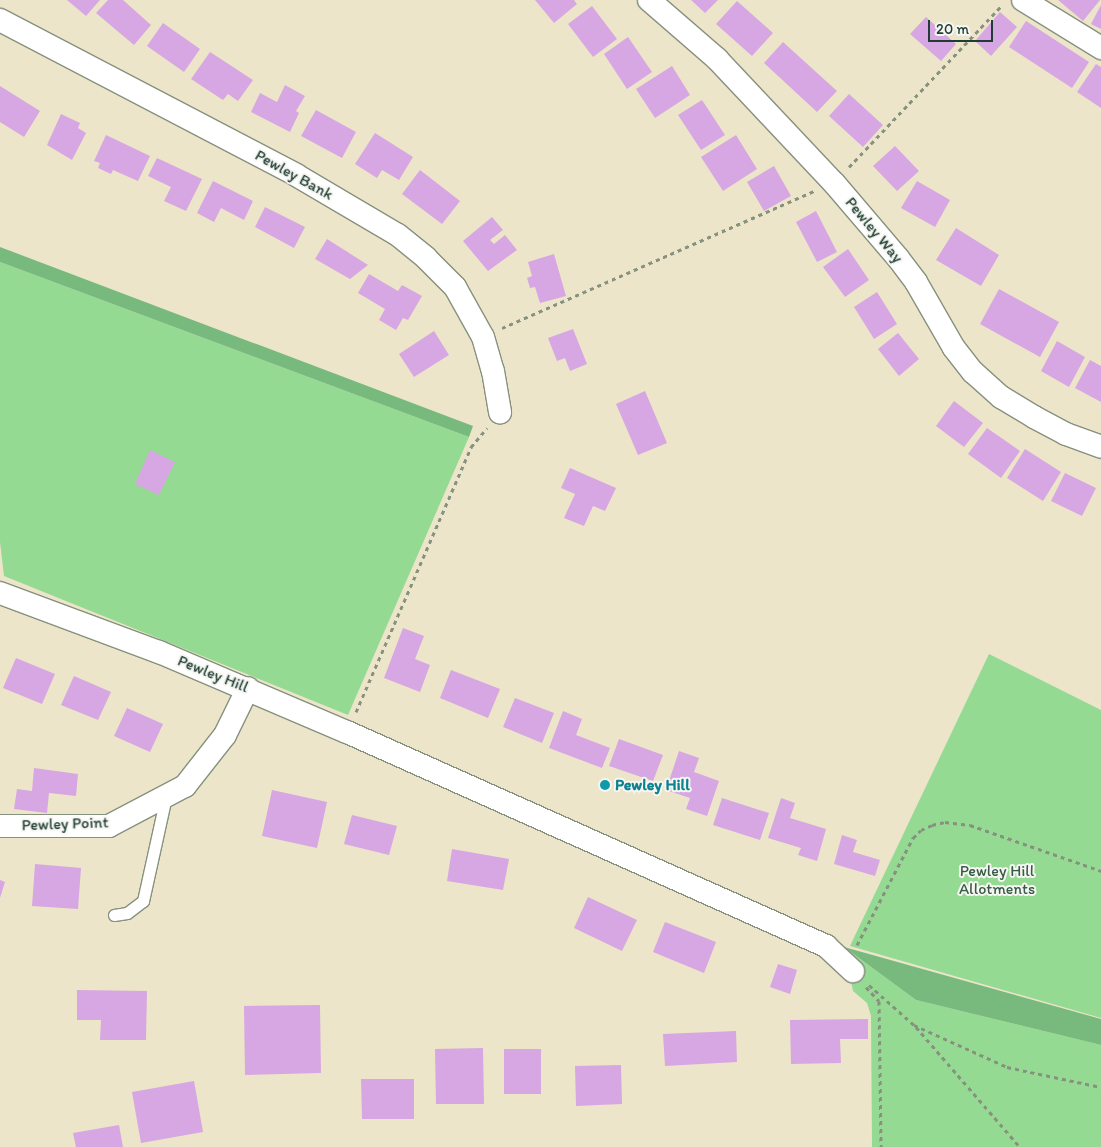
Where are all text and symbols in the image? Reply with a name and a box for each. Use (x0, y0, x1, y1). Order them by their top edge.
scale bar (931, 10, 996, 42)
text: 20 m (936, 20, 969, 38)
street label: Pewley Bank (252, 146, 336, 204)
street label: Pewley Way (841, 193, 907, 267)
street label: Pewley Hill (175, 651, 251, 697)
place label: Pewley Hill (615, 775, 690, 795)
marker: Pewley Hill (599, 779, 611, 791)
street label: Pewley Point (21, 813, 109, 835)
park label: Pewley Hill Allotments (959, 861, 1035, 899)

